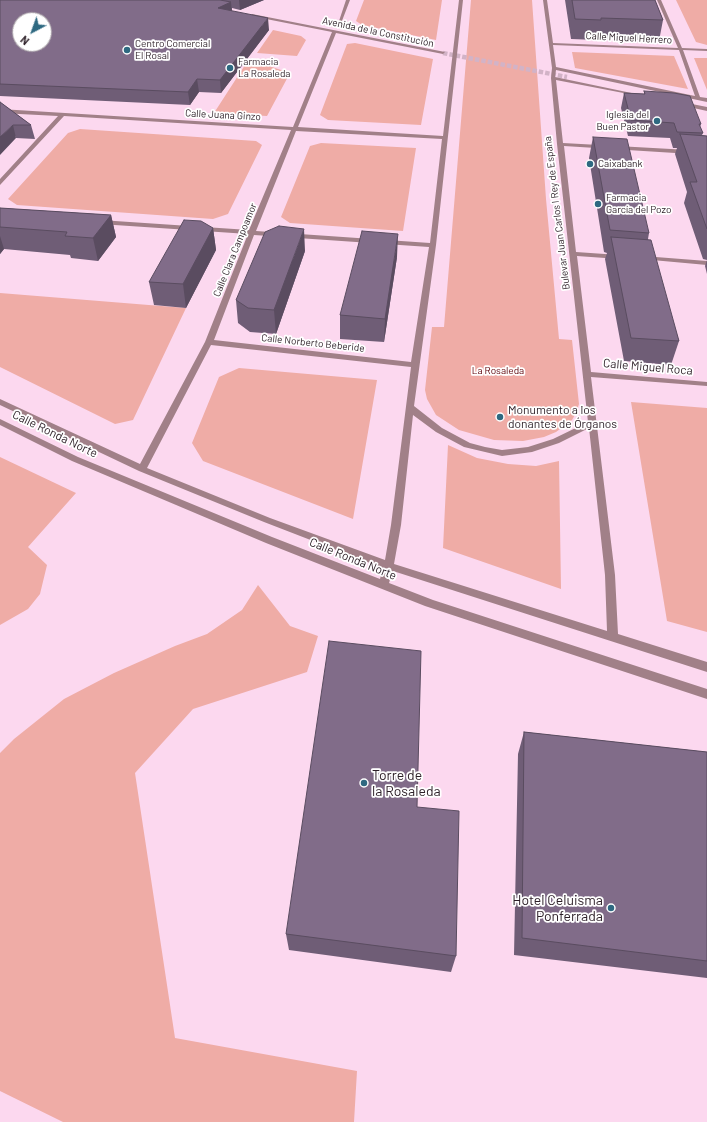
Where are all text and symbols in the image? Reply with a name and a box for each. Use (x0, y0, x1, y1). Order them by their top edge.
north arrow (12, 12, 52, 52)
street label: Avenida de la Constitución (321, 14, 435, 50)
street label: Calle Miguel Herrero (585, 30, 673, 46)
text: N (17, 33, 31, 48)
place label: Centro Comercial El Rosal (135, 38, 210, 62)
marker: Centro Comercial El Rosal (122, 45, 132, 55)
place label: Farmacia La Rosaleda (238, 56, 290, 80)
marker: Farmacia La Rosaleda (225, 63, 235, 73)
street label: Calle Juana Ginzo (185, 107, 261, 123)
place label: Iglesia del Buen Pastor (596, 109, 649, 132)
marker: Iglesia del Buen Pastor (652, 116, 662, 126)
street label: Bulevar Juan Carlos I Rey de España (542, 136, 572, 290)
place label: Caixabank (598, 158, 642, 170)
marker: Caixabank (585, 159, 595, 169)
place label: Farmacia García del Pozo (606, 192, 671, 216)
marker: Farmacia García del Pozo (593, 199, 603, 209)
street label: Calle Clara Campoamor (211, 201, 259, 299)
street label: Calle Norberto Beberide (261, 332, 365, 354)
street label: Calle Miguel Roca (603, 356, 693, 378)
park label: La Rosaleda (472, 365, 524, 377)
place label: Monumento a los donantes de Órganos (508, 403, 617, 431)
street label: Calle Ronda Norte (10, 407, 100, 461)
marker: Monumento a los donantes de Órganos (495, 412, 505, 422)
street label: Calle Ronda Norte (307, 535, 399, 583)
place label: Torre de la Rosaleda (372, 767, 441, 800)
marker: Torre de la Rosaleda (359, 778, 369, 788)
place label: Hotel Celuisma Ponferrada (512, 892, 603, 924)
marker: Hotel Celuisma Ponferrada (606, 903, 616, 913)

